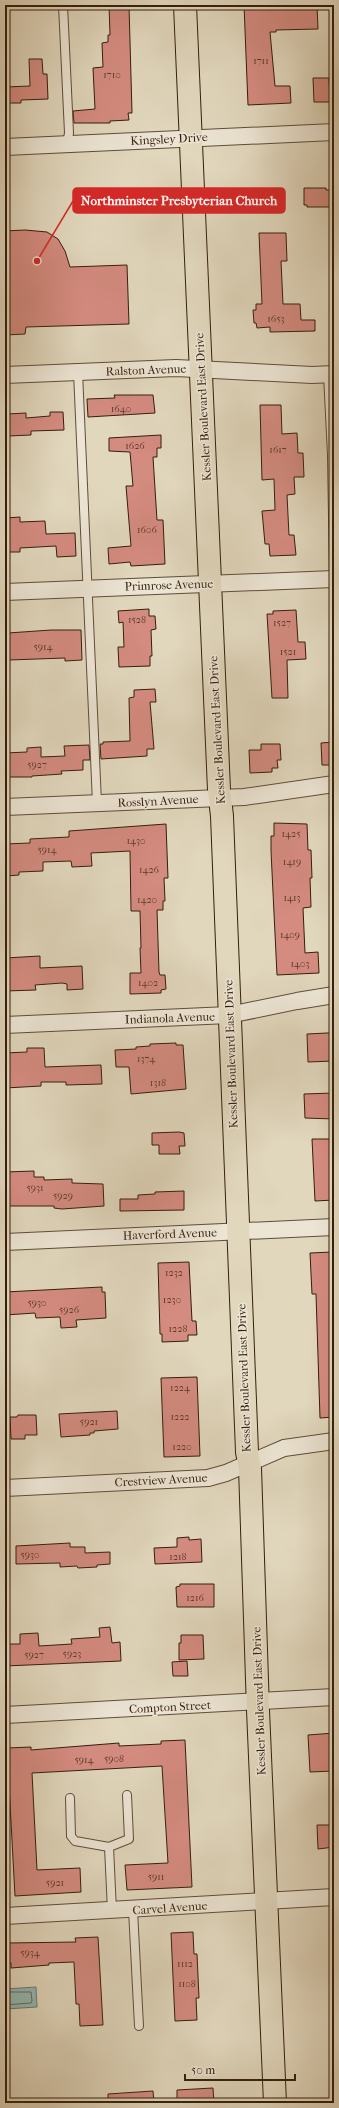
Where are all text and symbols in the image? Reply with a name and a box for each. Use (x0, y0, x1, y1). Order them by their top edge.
house number: 1711 (253, 55, 269, 67)
house number: 1710 (103, 69, 121, 81)
street label: Kingsley Drive (130, 130, 208, 148)
callout: Northminster Presbyterian Church (73, 188, 285, 213)
text: Northminster Presbyterian Church (81, 193, 278, 209)
house number: 1653 (267, 313, 285, 325)
street label: Kessler Boulevard East Drive (192, 332, 214, 482)
street label: Ralston Avenue (105, 362, 187, 378)
house number: 1640 (111, 403, 131, 415)
house number: 1626 (125, 440, 145, 452)
house number: 1617 (269, 444, 287, 456)
house number: 1606 (137, 524, 158, 536)
street label: Primrose Avenue (124, 576, 214, 594)
house number: 1528 (128, 614, 146, 626)
house number: 1527 (273, 617, 291, 629)
house number: 5914 (33, 641, 54, 653)
house number: 1521 (280, 646, 296, 658)
street label: Kessler Boulevard East Drive (206, 655, 228, 805)
house number: 5927 (27, 759, 47, 771)
street label: Rosslyn Avenue (117, 792, 199, 810)
house number: 1425 (282, 828, 300, 840)
house number: 1430 (126, 835, 146, 847)
house number: 5914 (37, 844, 58, 856)
house number: 1419 (283, 856, 301, 868)
house number: 1426 (139, 864, 160, 876)
house number: 1413 (283, 892, 301, 904)
house number: 1420 (137, 894, 157, 906)
house number: 1409 (280, 929, 300, 941)
house number: 1403 (290, 958, 310, 970)
house number: 1402 (138, 977, 158, 989)
street label: Kessler Boulevard East Drive (221, 979, 241, 1129)
street label: Indianola Avenue (125, 1009, 215, 1027)
house number: 1374 (137, 1053, 156, 1065)
house number: 1318 (150, 1077, 166, 1089)
house number: 5931 (26, 1182, 44, 1194)
house number: 5929 (53, 1190, 73, 1202)
street label: Haverford Avenue (123, 1225, 217, 1243)
house number: 1232 (165, 1267, 183, 1279)
house number: 1230 (163, 1294, 181, 1306)
house number: 5930 (27, 1297, 47, 1309)
street label: Kessler Boulevard East Drive (234, 1303, 254, 1453)
house number: 5926 (59, 1304, 80, 1316)
house number: 1228 (169, 1323, 187, 1335)
house number: 1224 (170, 1382, 191, 1394)
house number: 1222 (171, 1411, 190, 1423)
house number: 5921 (80, 1416, 98, 1428)
house number: 1220 (172, 1441, 192, 1453)
street label: Crestview Avenue (114, 1471, 208, 1489)
house number: 5930 (20, 1549, 40, 1561)
house number: 1218 (169, 1551, 187, 1563)
house number: 1216 (186, 1592, 204, 1604)
street label: Kessler Boulevard East Drive (249, 1626, 269, 1776)
house number: 5923 (63, 1648, 81, 1660)
house number: 5927 (24, 1649, 44, 1661)
street label: Compton Street (129, 1698, 212, 1716)
house number: 5908 (104, 1753, 124, 1765)
house number: 5914 (74, 1754, 95, 1766)
house number: 5911 (148, 1871, 164, 1883)
house number: 5921 (46, 1877, 64, 1889)
street label: Carvel Avenue (132, 1898, 208, 1918)
house number: 5934 (20, 1947, 41, 1959)
house number: 1112 (177, 1958, 193, 1970)
house number: 1108 (178, 1978, 196, 1990)
scale bar (185, 2056, 295, 2082)
text: 50 m (191, 2063, 215, 2077)

